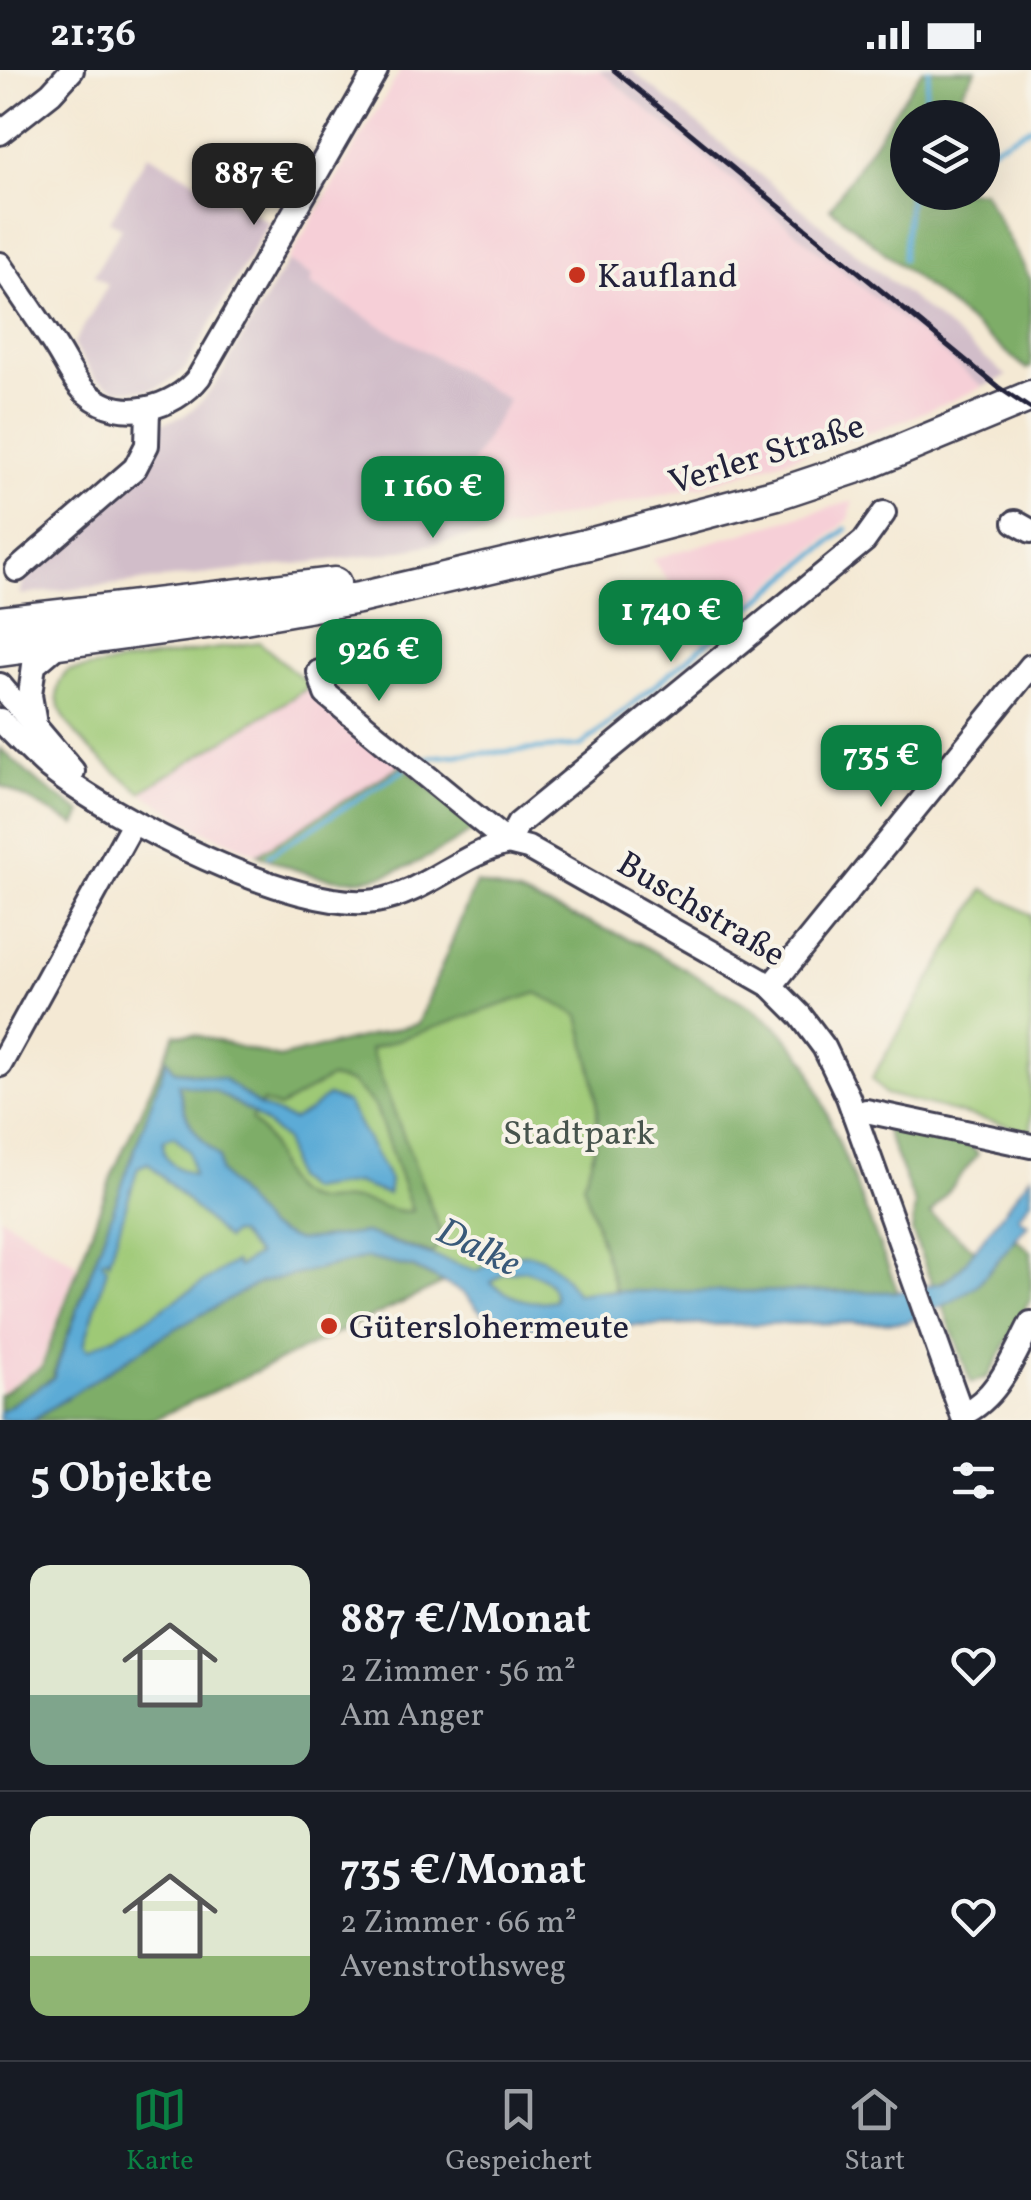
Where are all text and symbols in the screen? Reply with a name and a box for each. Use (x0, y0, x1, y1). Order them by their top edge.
text: 21:36 (50, 9, 136, 62)
map controls (890, 100, 1000, 210)
button: layers (890, 100, 1000, 210)
pin: 887 € (184, 143, 324, 228)
text: 887 € (214, 153, 294, 197)
place label: Kaufland (597, 254, 738, 302)
marker: Kaufland (566, 264, 588, 286)
street label: Verler Straße (663, 403, 870, 508)
pin: 1 160 € (341, 456, 525, 541)
text: 1 160 € (383, 466, 483, 510)
pin: 1 740 € (579, 580, 763, 665)
text: 1 740 € (621, 590, 721, 634)
pin: 926 € (309, 619, 449, 704)
text: 926 € (338, 629, 420, 673)
pin: 735 € (811, 725, 951, 810)
text: 735 € (843, 735, 919, 779)
street label: Buschstraße (607, 841, 794, 980)
park label: Stadtpark (503, 1111, 655, 1159)
water label: Dalke (427, 1206, 528, 1292)
place label: Güterslohermeute (349, 1305, 629, 1353)
marker: Güterslohermeute (318, 1315, 340, 1337)
text: 5 Objekte (30, 1451, 212, 1510)
icon: filters (946, 1453, 1001, 1508)
text: 887 €/Monat (340, 1592, 591, 1651)
icon: home (110, 1605, 230, 1725)
icon: heart (946, 1638, 1001, 1693)
text: 2 Zimmer · 56 m² (340, 1651, 576, 1695)
text: Am Anger (340, 1695, 484, 1739)
text: 735 €/Monat (340, 1843, 586, 1902)
icon: home (110, 1856, 230, 1976)
icon: heart (946, 1889, 1001, 1944)
text: 2 Zimmer · 66 m² (340, 1902, 577, 1946)
text: Avenstrothsweg (340, 1946, 566, 1990)
tab: Karte (126, 2082, 193, 2181)
tab: Gespeichert (445, 2082, 592, 2181)
tab: Start (844, 2082, 905, 2181)

